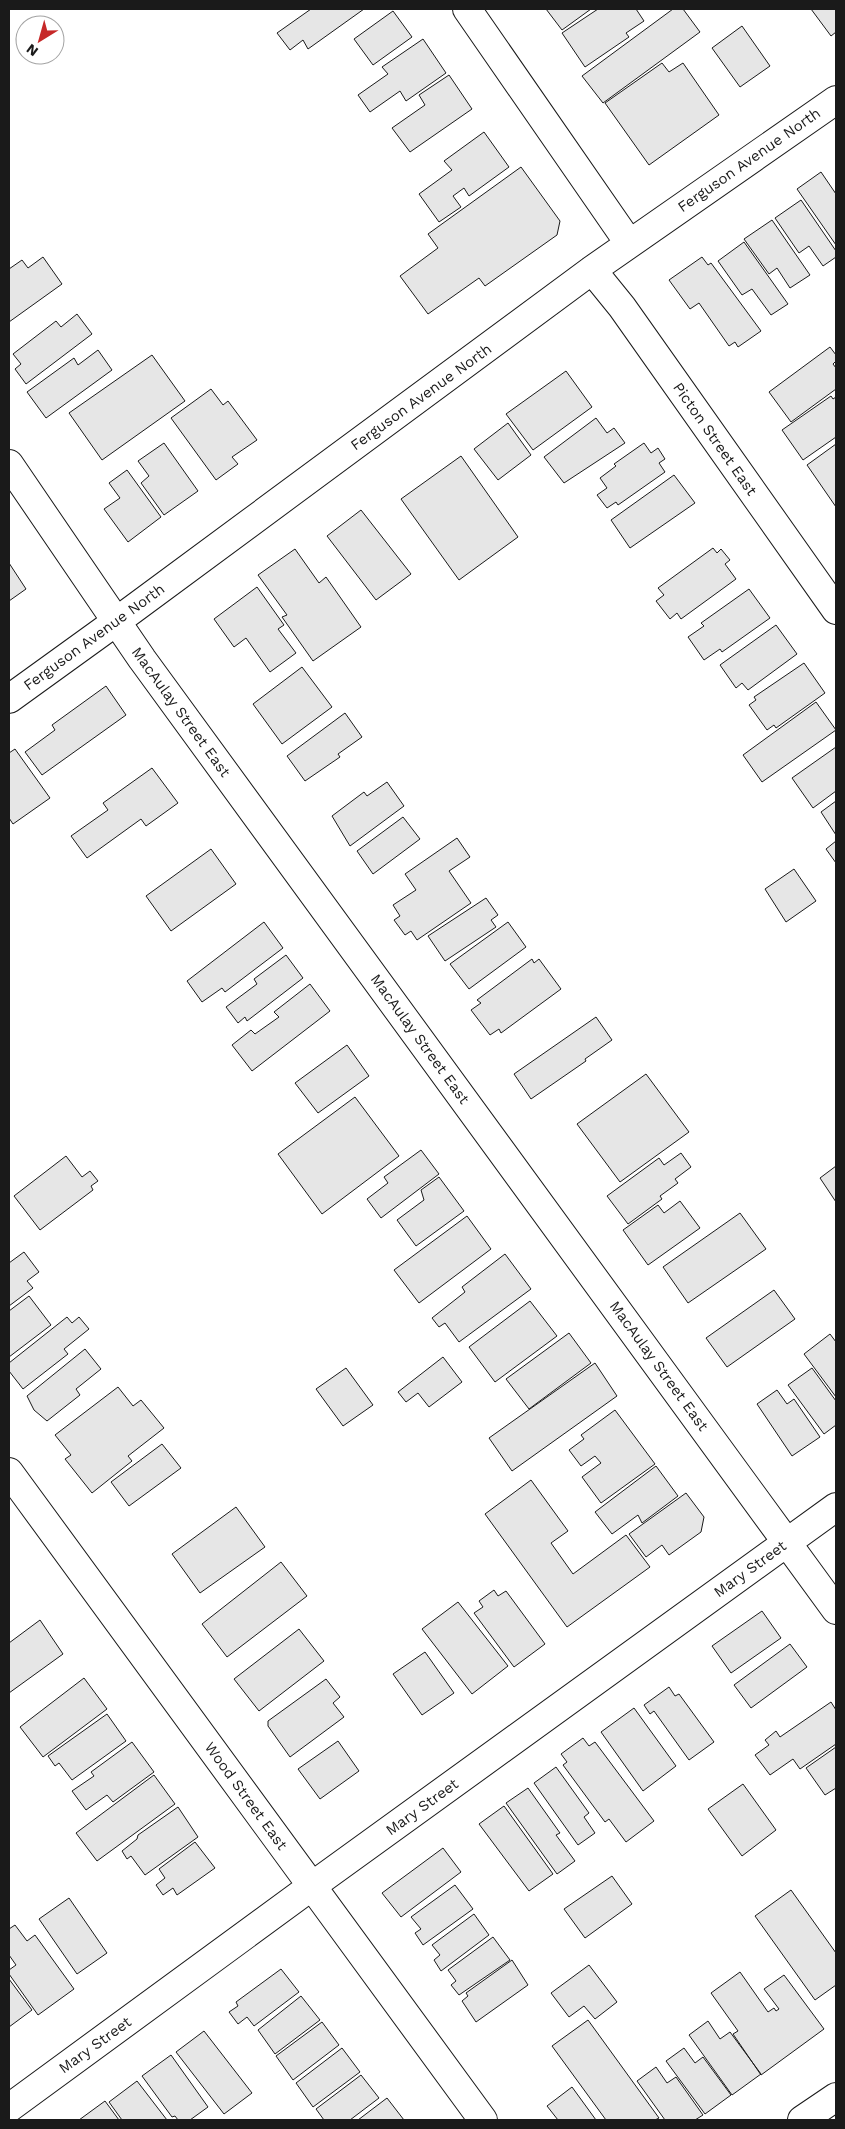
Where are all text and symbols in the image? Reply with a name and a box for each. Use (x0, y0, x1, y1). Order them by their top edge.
north arrow (15, 15, 65, 65)
text: N (23, 41, 41, 60)
street label: Ferguson Avenue North (674, 104, 824, 216)
street label: Ferguson Avenue North (347, 340, 495, 454)
street label: Picton Street East (669, 379, 761, 500)
street label: Ferguson Avenue North (20, 580, 168, 694)
street label: MacAulay Street East (128, 643, 235, 781)
street label: MacAulay Street East (367, 970, 474, 1108)
street label: MacAulay Street East (606, 1297, 713, 1435)
street label: Mary Street (710, 1536, 790, 1601)
street label: Wood Street East (201, 1739, 292, 1854)
street label: Mary Street (382, 1774, 462, 1839)
street label: Mary Street (55, 2012, 135, 2077)

